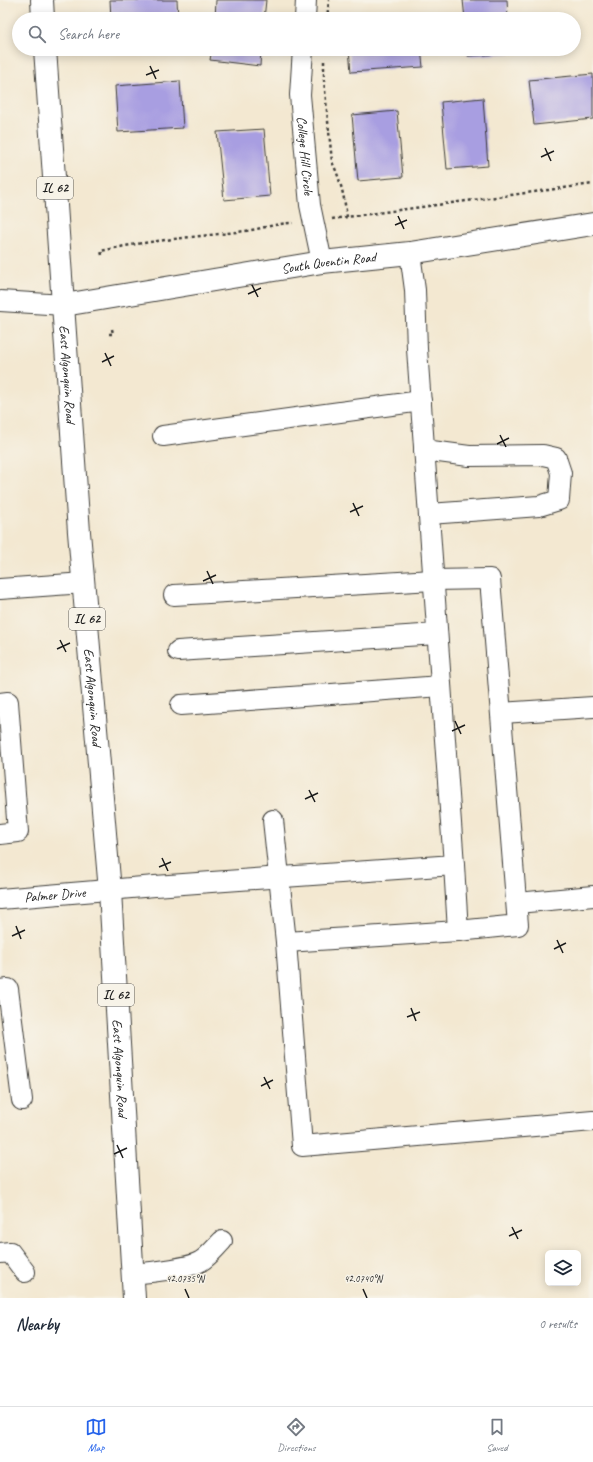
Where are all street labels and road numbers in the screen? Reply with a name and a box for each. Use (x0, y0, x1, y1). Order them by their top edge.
street label: College Hill Circle (293, 116, 318, 197)
road number: IL 62 (37, 177, 73, 199)
street label: South Quentin Road (280, 248, 379, 277)
street label: East Algonquin Road (56, 325, 80, 426)
road number: IL 62 (69, 608, 105, 630)
street label: East Algonquin Road (81, 648, 106, 749)
street label: Palmer Drive (24, 883, 87, 905)
road number: IL 62 (98, 984, 134, 1006)
street label: East Algonquin Road (109, 1019, 132, 1120)

